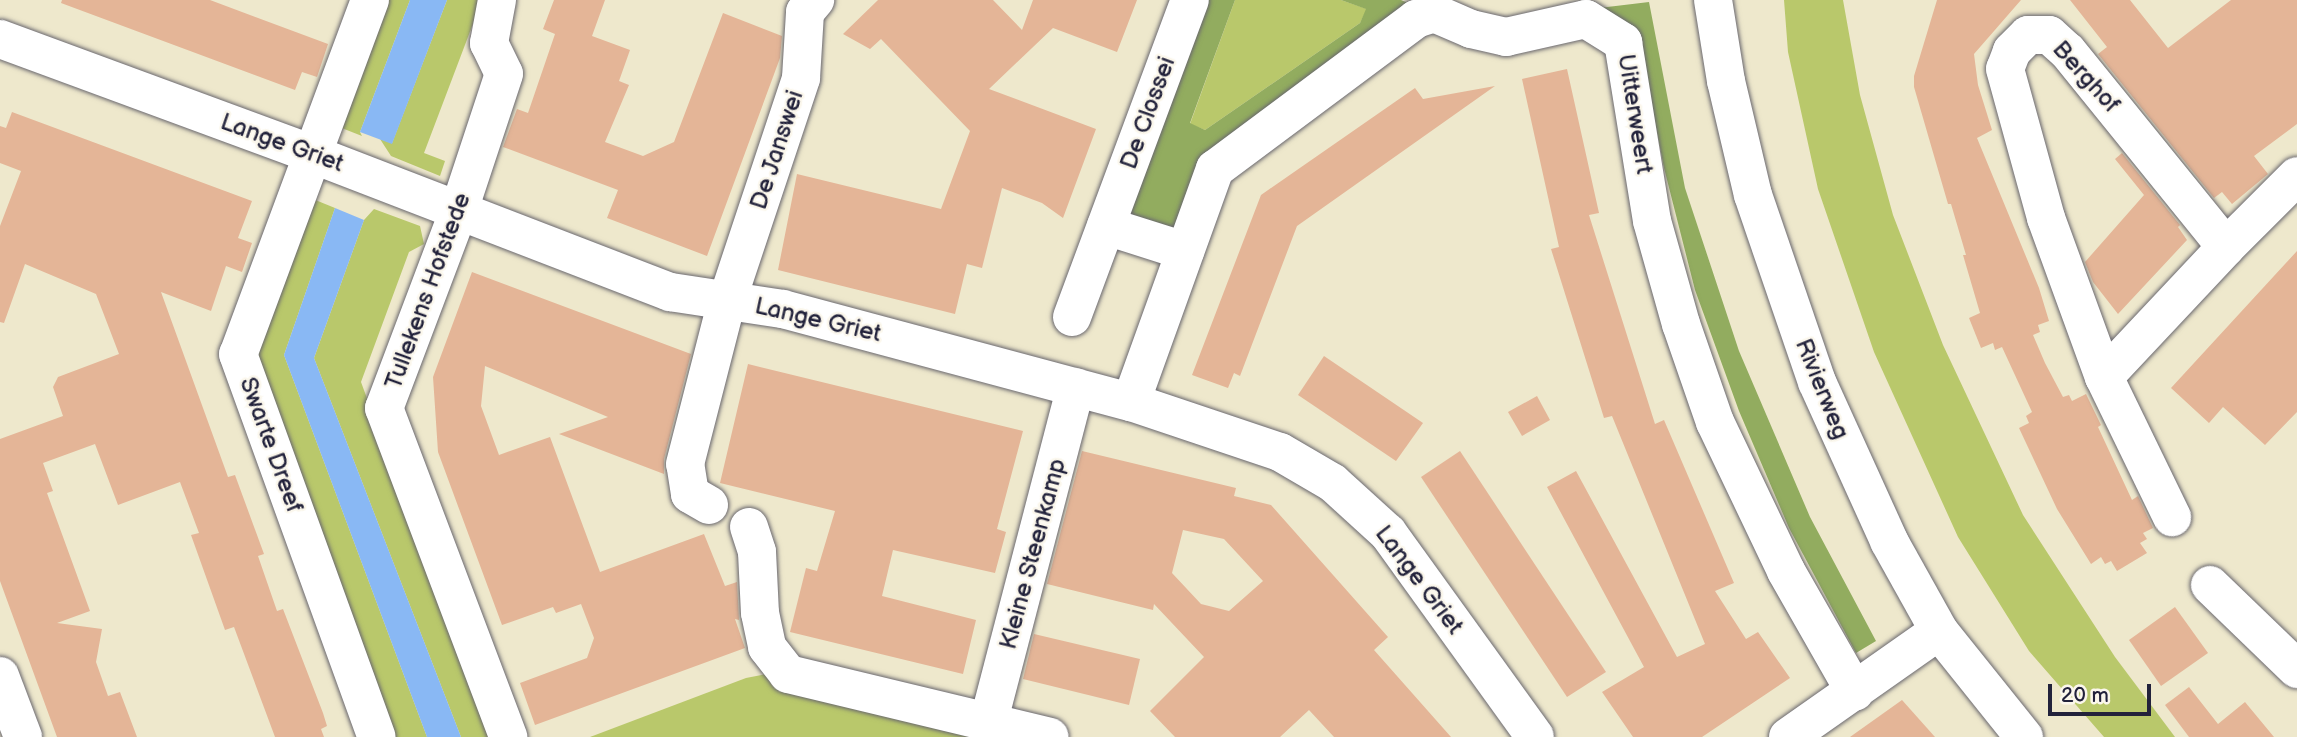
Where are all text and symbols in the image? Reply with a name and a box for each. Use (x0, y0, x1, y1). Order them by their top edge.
street label: Berghof (2046, 35, 2126, 119)
street label: Uitterweert (1611, 52, 1659, 176)
street label: De Clossei (1114, 53, 1182, 173)
street label: De Janswei (744, 86, 810, 214)
street label: Lange Griet (217, 107, 347, 179)
street label: Tullekens Hofstede (379, 189, 477, 393)
street label: Lange Griet (752, 291, 884, 349)
street label: Rivierweg (1789, 335, 1855, 443)
street label: Swarte Dreef (233, 373, 309, 517)
street label: Kleine Steenkamp (994, 455, 1072, 653)
street label: Lange Griet (1369, 520, 1469, 640)
scale bar (2052, 670, 2155, 714)
text: 20 m (2061, 683, 2109, 708)

